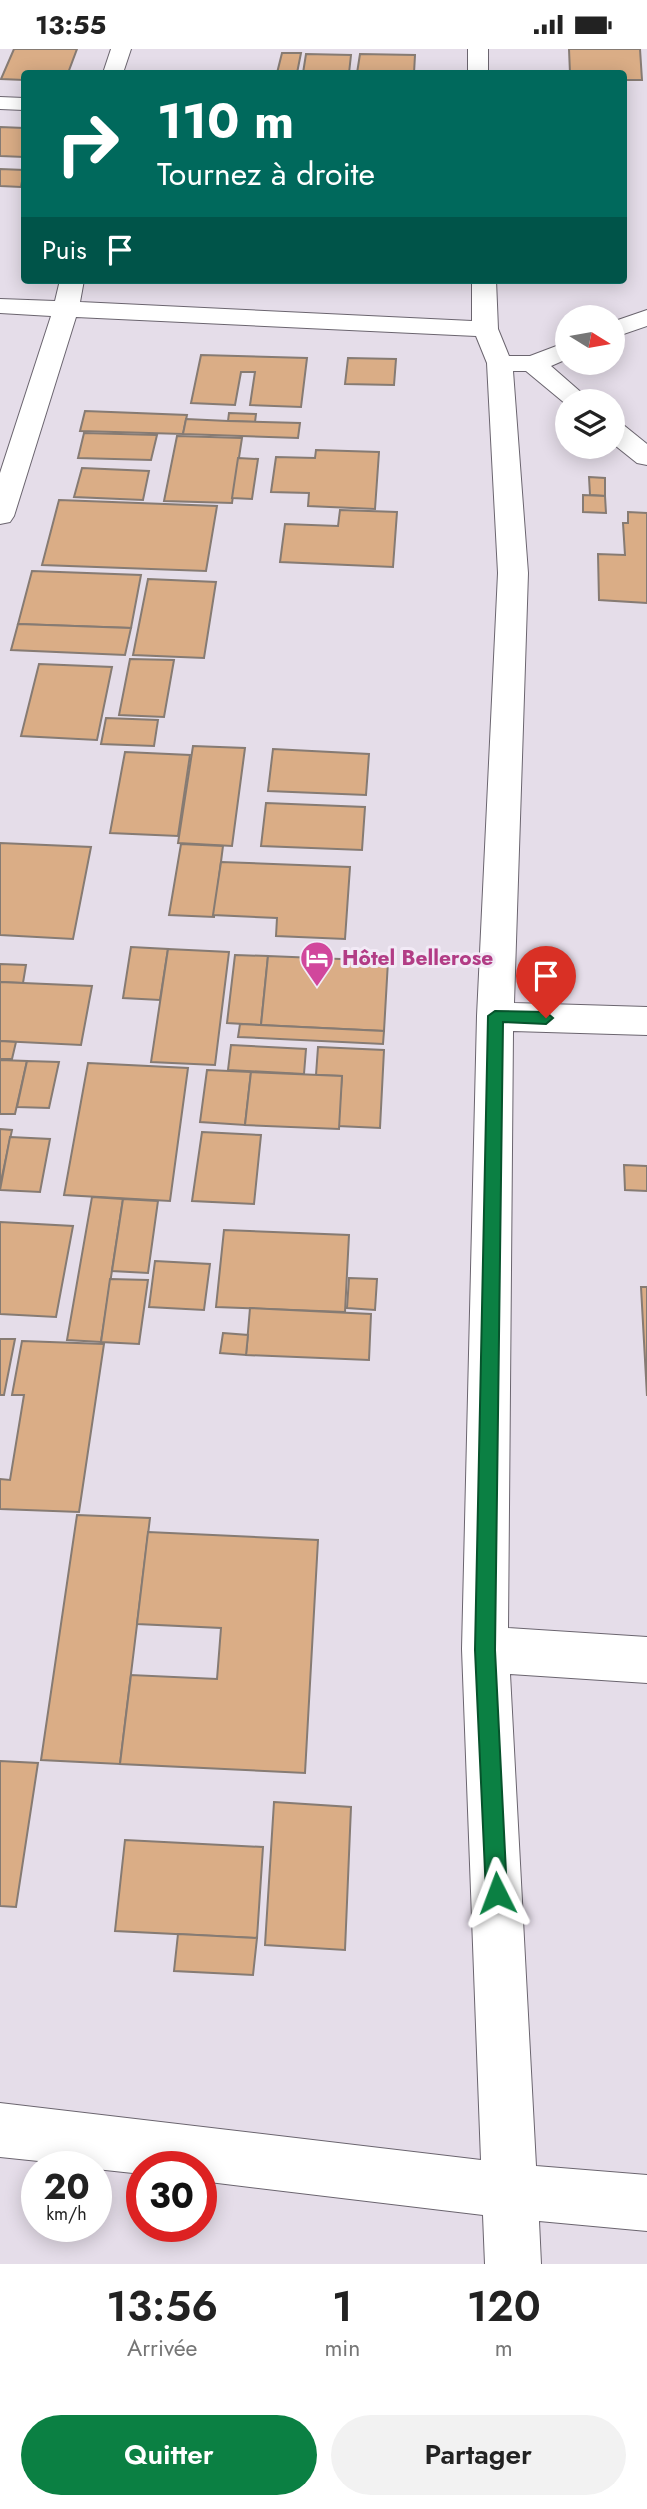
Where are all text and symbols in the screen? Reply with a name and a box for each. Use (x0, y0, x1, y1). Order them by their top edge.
text: 13:55 (35, 6, 106, 44)
text: 110 m (157, 86, 294, 156)
icon: right (42, 98, 133, 189)
text: Tournez à droite (157, 151, 375, 197)
text: Puis (42, 231, 87, 269)
icon: arrive (101, 231, 139, 269)
north arrow (555, 305, 625, 375)
map controls (555, 305, 625, 459)
button: layers (555, 389, 625, 459)
hotel icon: Hôtel Bellerose (298, 939, 336, 988)
place label: Hôtel Bellerose (342, 943, 493, 973)
pin (516, 946, 576, 1018)
icon: arrive (527, 957, 565, 995)
position arrow (460, 1856, 534, 1930)
speed limit sign: 30 (126, 2151, 217, 2242)
text: 20 (43, 2162, 90, 2212)
text: km/h (46, 2201, 87, 2227)
text: 13:56 (106, 2276, 218, 2337)
text: 1 (332, 2276, 353, 2337)
text: 120 (467, 2276, 541, 2337)
text: Arrivée (127, 2331, 197, 2365)
text: min (324, 2331, 360, 2365)
text: m (495, 2331, 513, 2365)
button: Quitter (21, 2415, 317, 2495)
button: Partager (331, 2415, 626, 2495)

